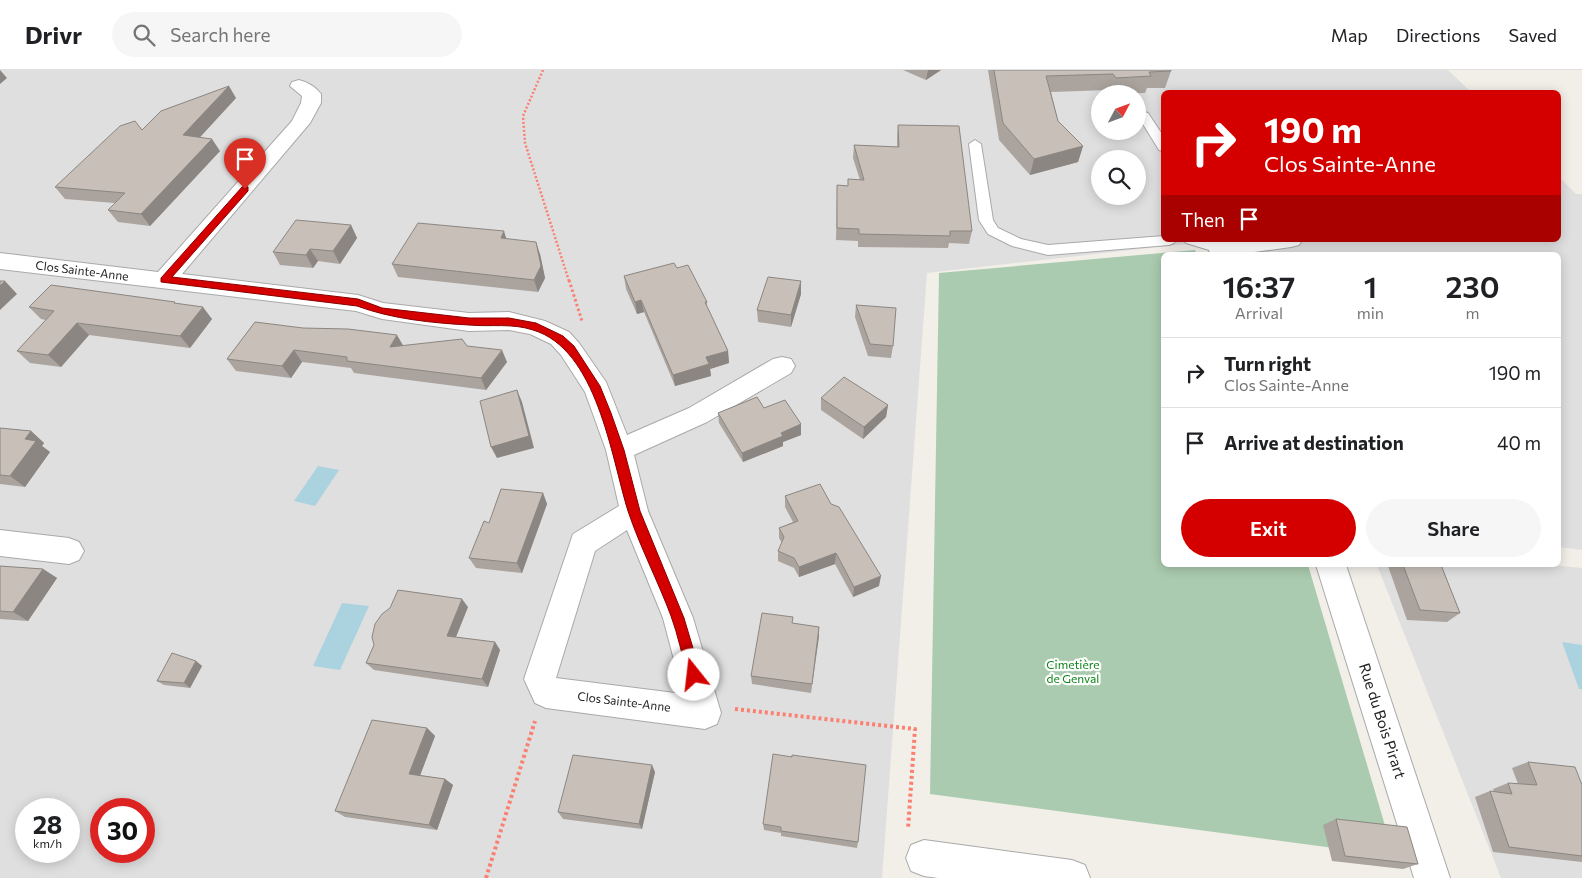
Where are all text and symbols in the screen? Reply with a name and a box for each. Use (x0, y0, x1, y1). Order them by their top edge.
search box (112, 12, 462, 57)
text: Drivr (25, 20, 82, 49)
icon: search (130, 21, 158, 49)
text: Search here (170, 23, 271, 46)
text: Map (1331, 24, 1368, 46)
text: Directions (1396, 24, 1480, 46)
text: Saved (1508, 24, 1557, 46)
north arrow (1091, 85, 1146, 140)
map controls (1091, 85, 1146, 205)
text: 190 m (1264, 107, 1362, 150)
icon: right (1181, 110, 1246, 175)
pin (224, 138, 266, 189)
icon: arrive (231, 145, 259, 173)
button: search (1091, 150, 1146, 205)
text: Clos Sainte-Anne (1264, 150, 1436, 177)
icon: arrive (1235, 205, 1263, 233)
text: Then (1181, 208, 1225, 231)
street label: Clos Sainte-Anne (35, 257, 129, 283)
text: 16:37 (1222, 267, 1295, 304)
text: 1 (1364, 267, 1377, 304)
text: 230 (1445, 267, 1500, 304)
text: Arrival (1235, 303, 1283, 322)
text: min (1357, 303, 1384, 322)
text: m (1465, 303, 1479, 322)
text: Turn right (1224, 352, 1311, 375)
icon: right (1181, 359, 1209, 387)
text: 190 m (1489, 361, 1541, 384)
text: Clos Sainte-Anne (1224, 375, 1349, 394)
icon: arrive (1181, 429, 1209, 457)
text: Arrive at destination (1224, 431, 1404, 454)
text: 40 m (1497, 431, 1541, 454)
button: Exit (1181, 499, 1356, 557)
button: Share (1366, 499, 1541, 557)
position arrow (667, 648, 719, 700)
park label: Cimetière de Genval (1046, 657, 1100, 685)
street label: Rue du Bois Pirart (1356, 661, 1410, 781)
street label: Clos Sainte-Anne (577, 688, 671, 714)
speed limit sign: 30 (90, 798, 155, 863)
text: 28 (33, 809, 62, 839)
text: km/h (33, 836, 62, 850)

